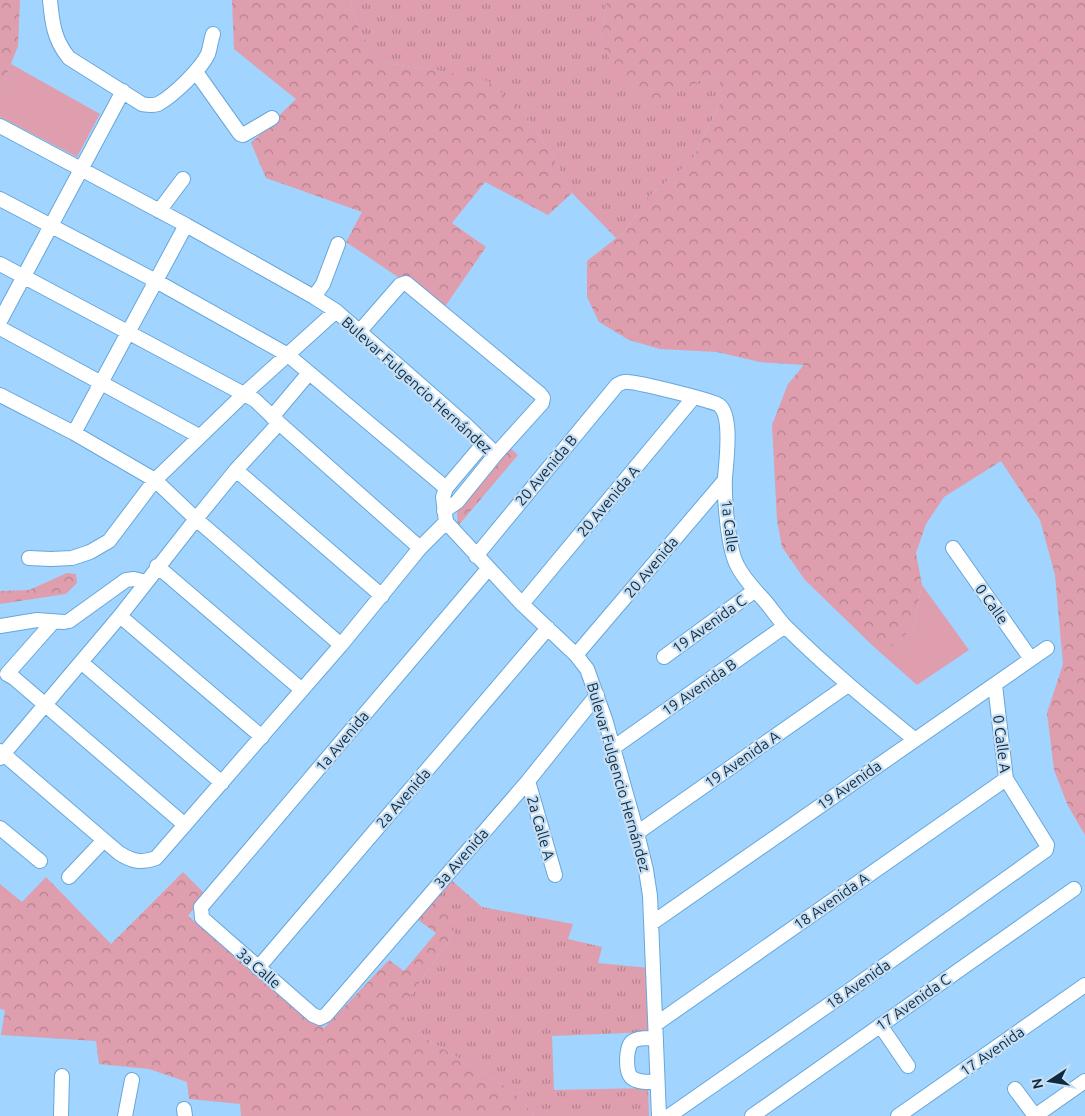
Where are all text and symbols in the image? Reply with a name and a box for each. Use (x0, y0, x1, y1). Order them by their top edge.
street label: Bulevar Fulgencio Hernández (338, 313, 496, 457)
street label: 20 Avenida B (511, 431, 581, 509)
street label: 20 Avenida A (573, 462, 643, 540)
street label: 1a Calle (718, 499, 742, 553)
street label: 20 Avenida (621, 533, 681, 601)
street label: 0 Calle (972, 581, 1012, 627)
street label: 19 Avenida C (669, 592, 749, 656)
street label: 19 Avenida B (658, 655, 740, 719)
street label: Bulevar Fulgencio Hernández (584, 680, 654, 874)
street label: 1a Avenida (312, 707, 372, 775)
street label: 0 Calle A (990, 714, 1014, 774)
street label: 19 Avenida A (701, 727, 783, 791)
street label: 19 Avenida (814, 757, 884, 813)
street label: 2a Avenida (372, 765, 434, 831)
street label: 2a Calle A (524, 794, 558, 862)
street label: 3a Avenida (430, 825, 492, 891)
street label: 18 Avenida A (790, 869, 872, 933)
street label: 3a Calle (234, 944, 284, 992)
street label: 18 Avenida (823, 956, 893, 1012)
street label: 17 Avenida C (873, 970, 953, 1034)
street label: 17 Avenida (957, 1023, 1027, 1079)
north arrow (1025, 1056, 1075, 1106)
text: N (1028, 1077, 1046, 1090)

